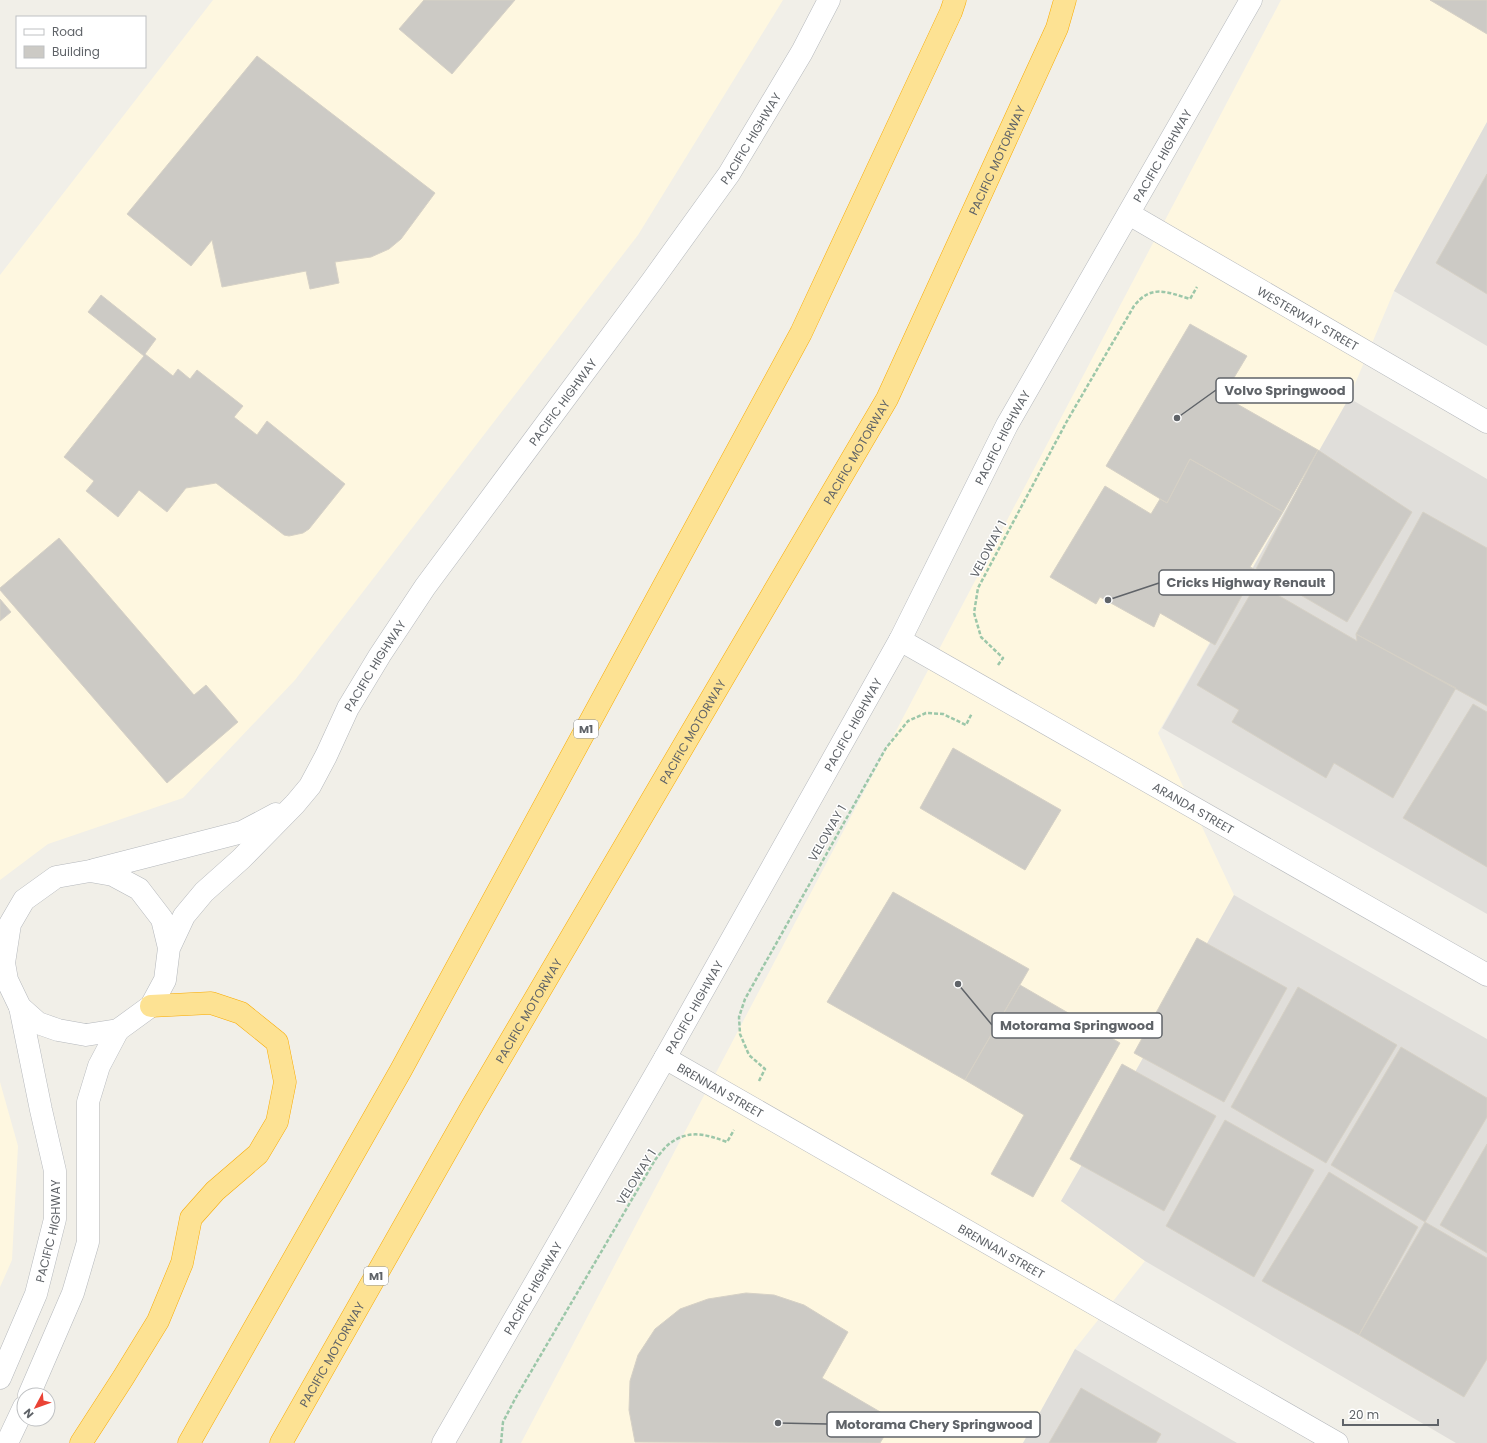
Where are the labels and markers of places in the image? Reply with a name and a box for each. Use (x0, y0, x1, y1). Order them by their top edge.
callout: Volvo Springwood (1216, 378, 1353, 403)
callout: Cricks Highway Renault (1159, 570, 1334, 595)
callout: Motorama Springwood (992, 1013, 1162, 1038)
callout: Motorama Chery Springwood (827, 1412, 1040, 1437)

